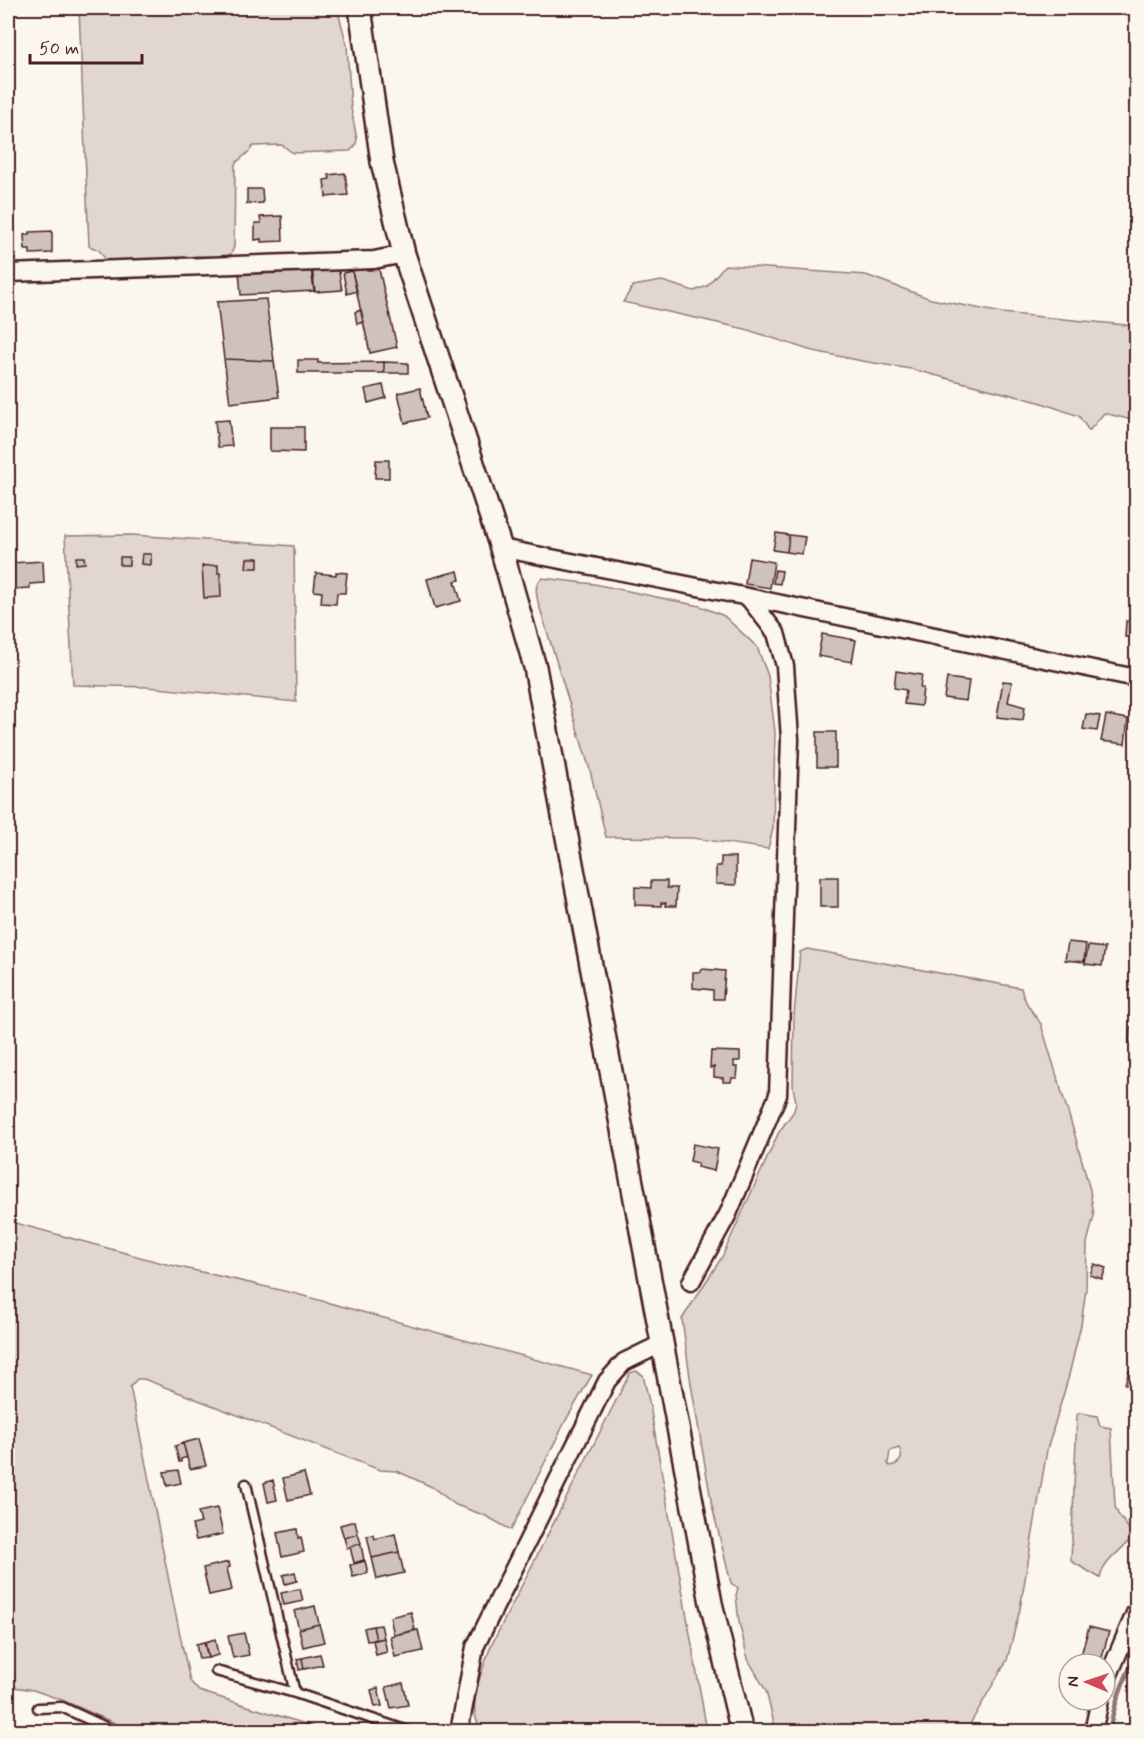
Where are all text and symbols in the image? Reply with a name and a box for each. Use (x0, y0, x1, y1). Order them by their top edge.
scale bar (30, 27, 142, 65)
text: 50 m (39, 37, 79, 61)
north arrow (1057, 1652, 1117, 1712)
text: N (1063, 1676, 1084, 1687)

